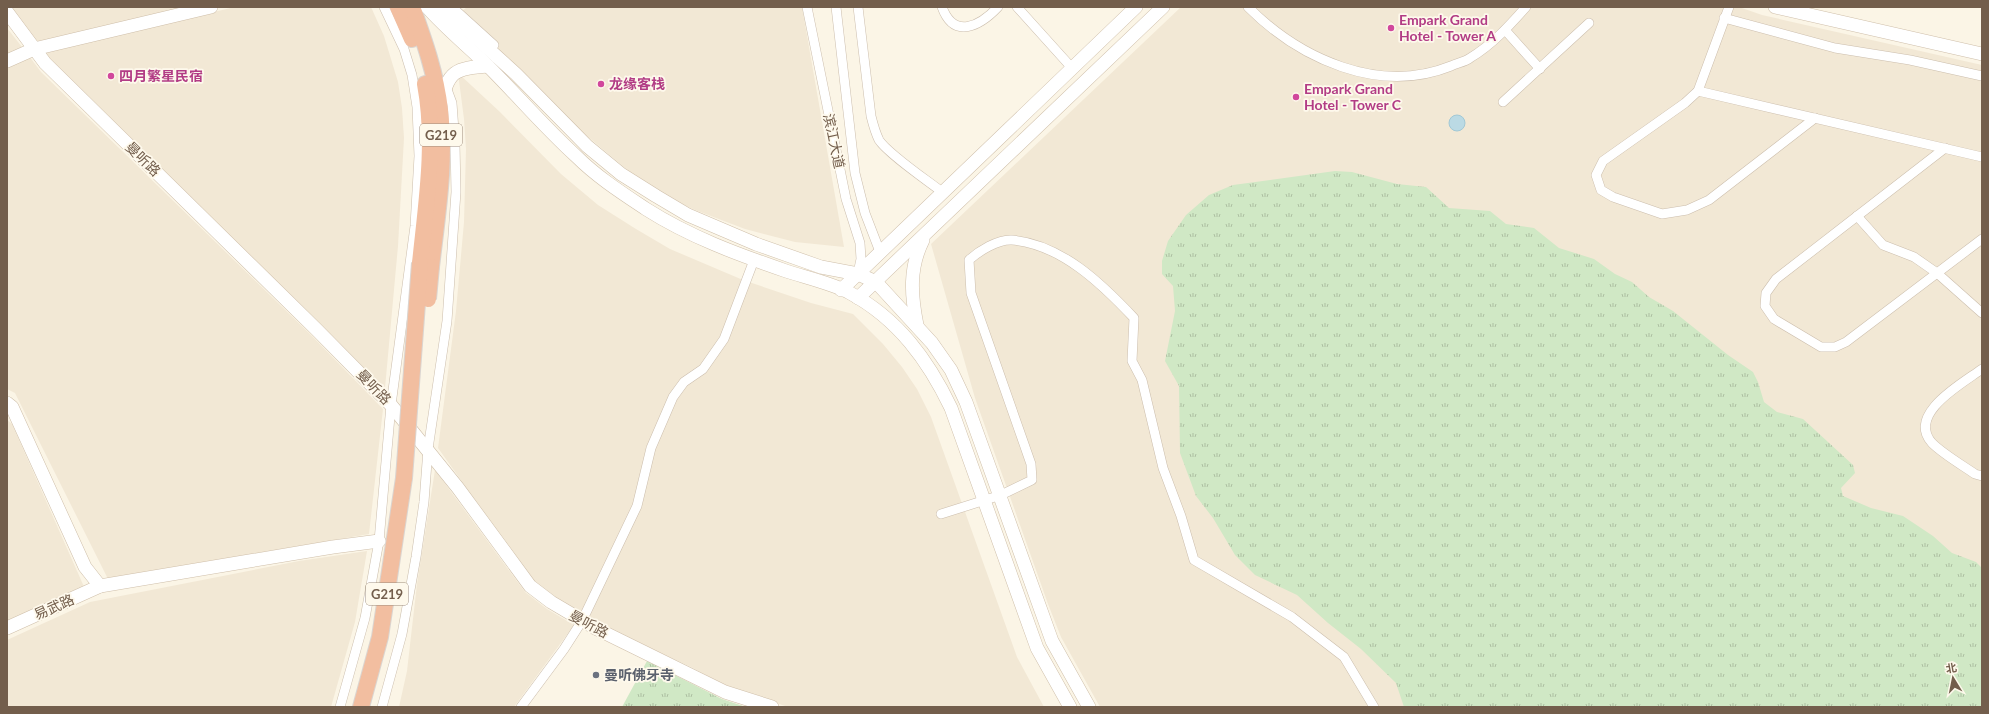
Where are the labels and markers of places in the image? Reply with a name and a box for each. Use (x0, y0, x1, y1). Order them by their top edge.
place label: Empark Grand Hotel - Tower A (1399, 11, 1496, 44)
marker: Empark Grand Hotel - Tower A (1386, 23, 1396, 33)
place label: 四月繁星民宿 (119, 67, 203, 84)
marker: 四月繁星民宿 (106, 71, 116, 81)
place label: 龙缘客栈 (609, 75, 665, 92)
marker: 龙缘客栈 (596, 79, 606, 89)
place label: Empark Grand Hotel - Tower C (1304, 80, 1402, 113)
marker: Empark Grand Hotel - Tower C (1291, 92, 1301, 102)
place label: 曼听佛牙寺 (604, 666, 674, 683)
marker: 曼听佛牙寺 (591, 670, 601, 680)

